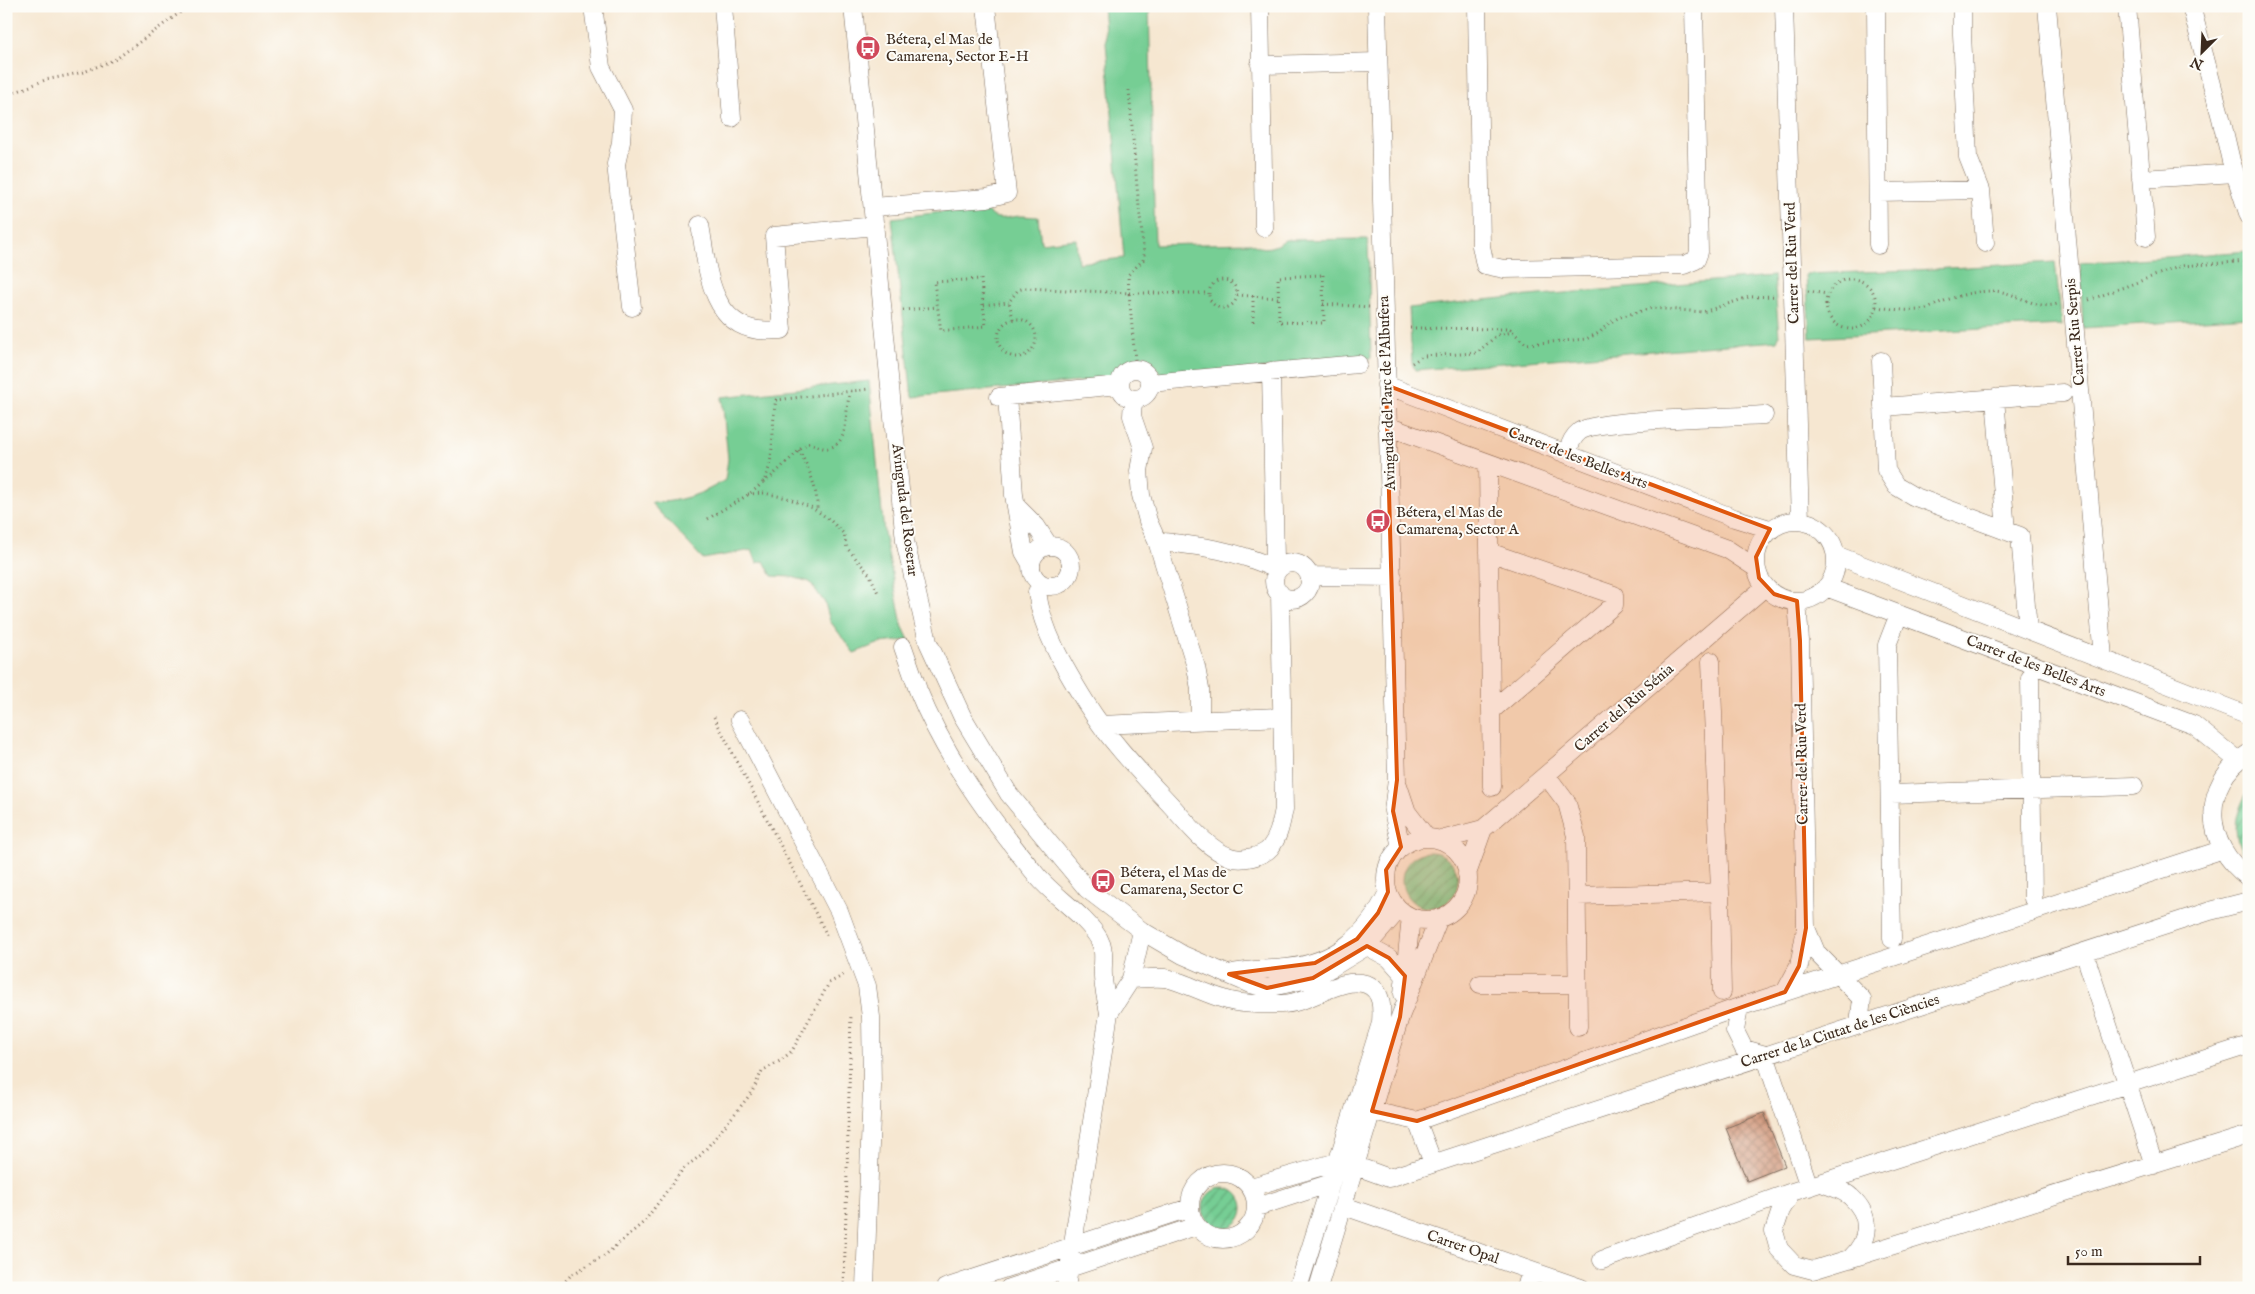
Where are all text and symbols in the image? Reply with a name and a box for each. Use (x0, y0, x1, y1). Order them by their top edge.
north arrow (2178, 28, 2228, 78)
place label: Bétera, el Mas de Camarena, Sector E-H (886, 30, 1029, 66)
bus stop icon: Bétera, el Mas de Camarena, Sector E-H (855, 35, 881, 61)
text: N (2188, 52, 2207, 74)
street label: Carrer del Riu Verd (1780, 201, 1804, 324)
street label: Carrer Riu Serpis (2061, 278, 2089, 386)
street label: Avinguda del Parc de l'Albufera (1374, 295, 1400, 492)
street label: Carrer de les Belles Arts (1506, 423, 1650, 493)
street label: Avinguda del Roserar (887, 442, 923, 578)
place label: Bétera, el Mas de Camarena, Sector A (1396, 503, 1520, 539)
bus stop icon: Bétera, el Mas de Camarena, Sector A (1365, 508, 1391, 534)
street label: Carrer de les Belles Arts (1964, 631, 2108, 701)
street label: Carrer del Riu Sénia (1570, 659, 1678, 756)
street label: Carrer del Riu Verd (1791, 702, 1813, 825)
place label: Bétera, el Mas de Camarena, Sector C (1120, 863, 1244, 899)
bus stop icon: Bétera, el Mas de Camarena, Sector C (1090, 868, 1116, 894)
street label: Carrer de la Ciutat de les Ciències (1738, 990, 1942, 1072)
street label: Carrer Opal (1424, 1226, 1502, 1268)
scale bar (2068, 1234, 2200, 1266)
text: 50 m (2075, 1242, 2103, 1261)

